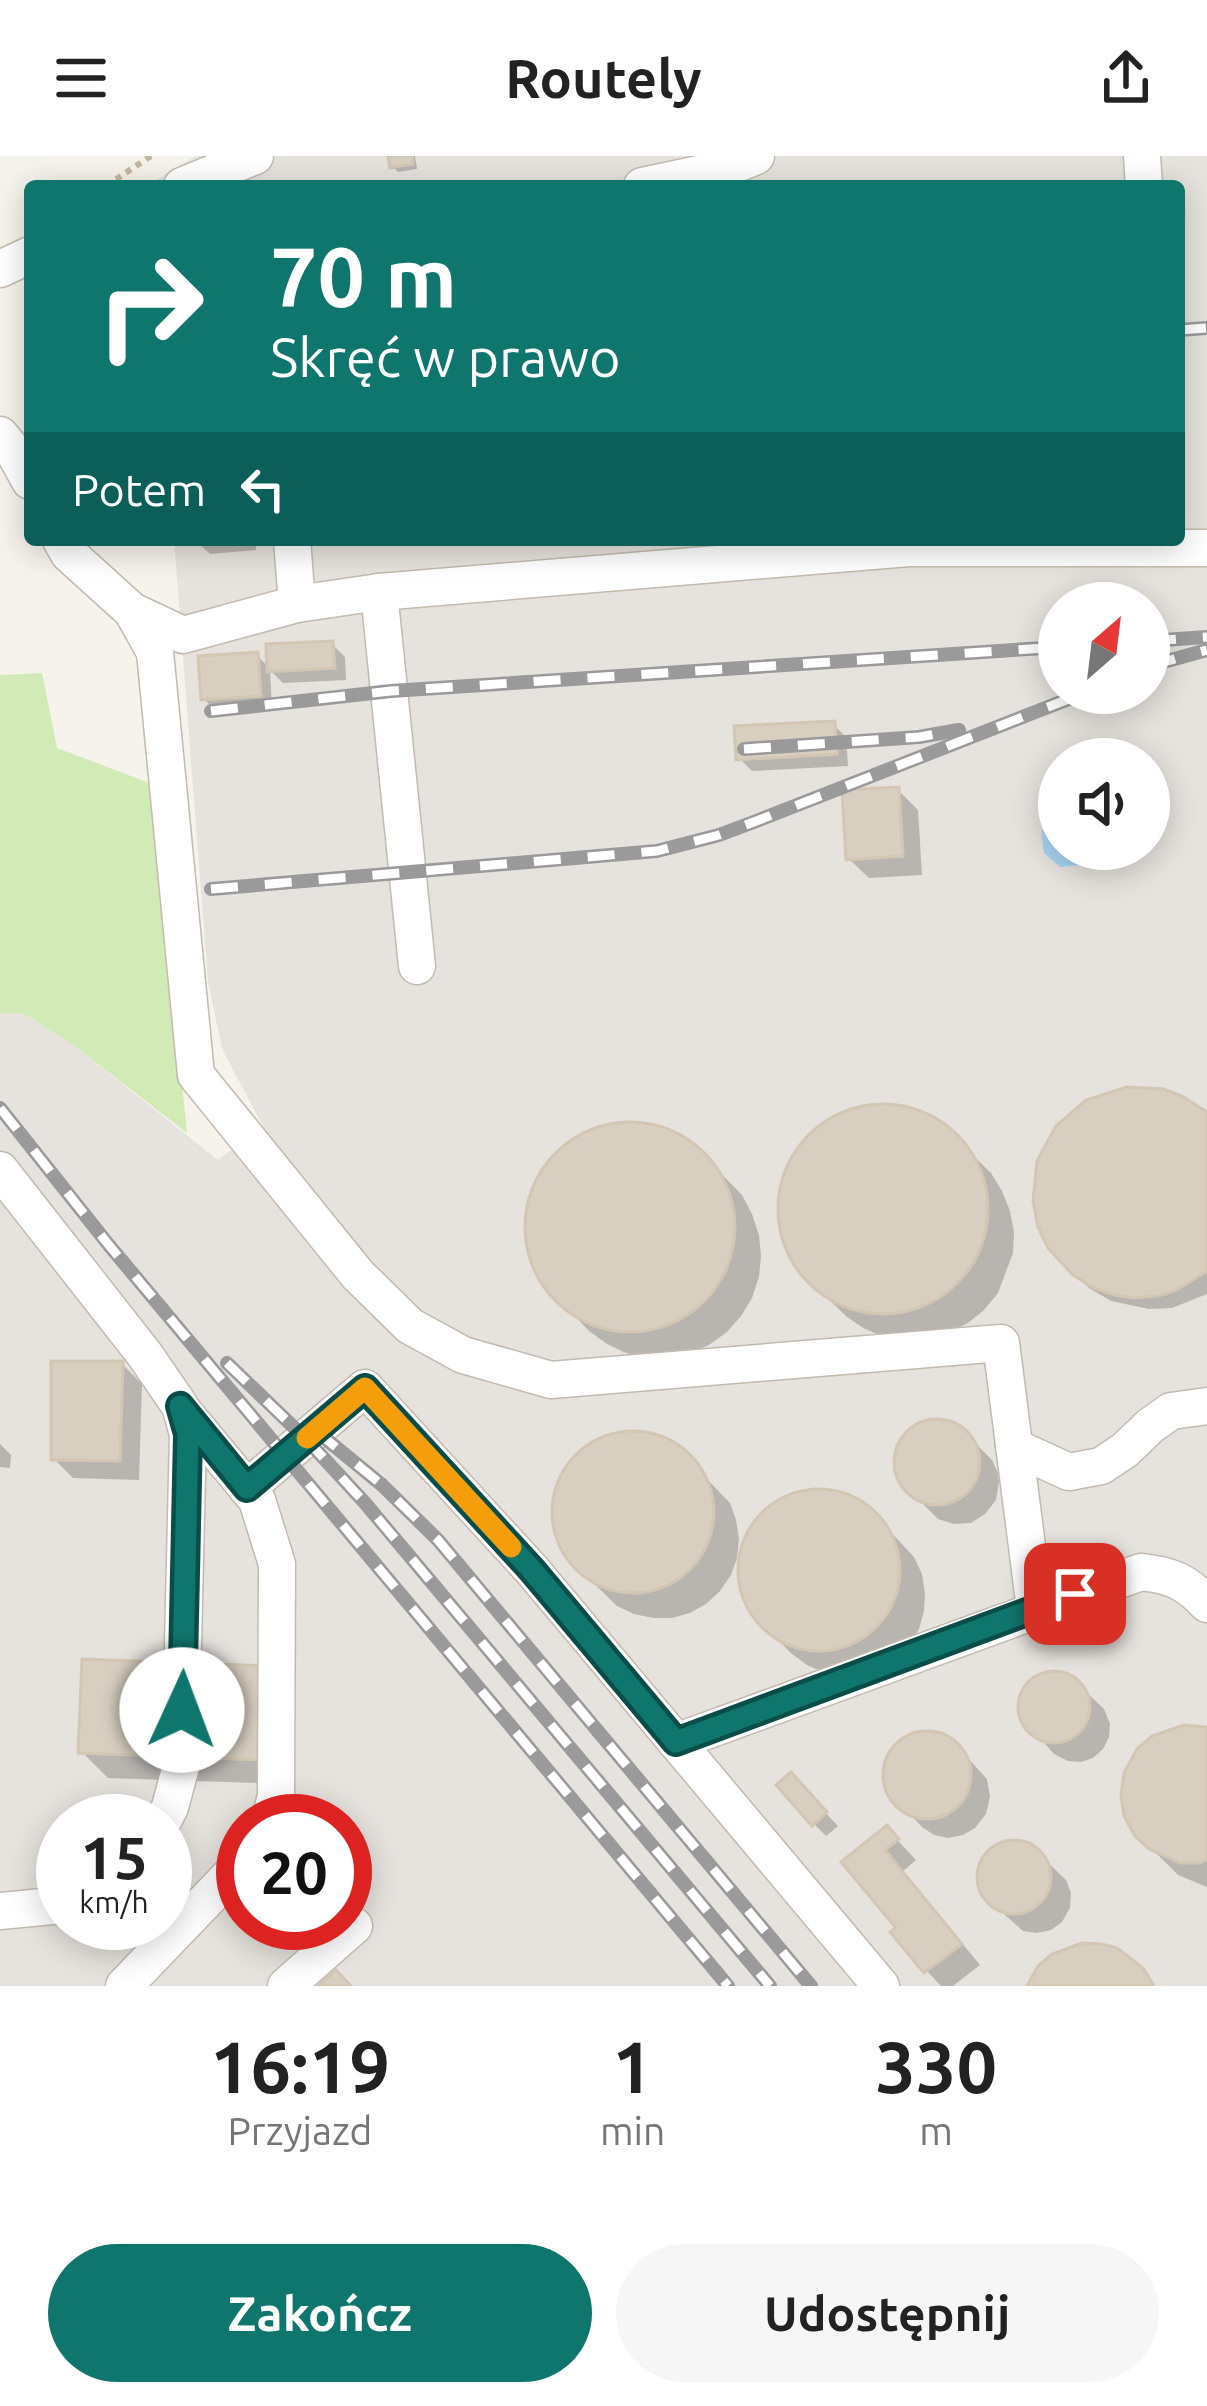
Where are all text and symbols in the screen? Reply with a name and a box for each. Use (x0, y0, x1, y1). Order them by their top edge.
icon: menu (48, 45, 114, 111)
icon: share (1093, 45, 1159, 111)
text: Routely (505, 48, 702, 108)
icon: right (72, 228, 228, 384)
text: 70 m (270, 229, 457, 323)
text: Skręć w prawo (270, 327, 621, 387)
icon: left (230, 456, 296, 522)
text: Potem (72, 464, 206, 515)
north arrow (1038, 582, 1170, 714)
map controls (1038, 582, 1170, 870)
button: sound (1038, 738, 1170, 870)
pin (1024, 1543, 1126, 1645)
icon: arrive (1042, 1561, 1108, 1627)
position arrow (119, 1647, 245, 1773)
speed limit sign: 20 (216, 1794, 372, 1950)
text: 15 (80, 1823, 148, 1890)
text: km/h (79, 1885, 149, 1919)
text: 16:19 (210, 2026, 390, 2107)
text: 1 (612, 2026, 653, 2107)
text: 330 (875, 2026, 997, 2107)
text: Przyjazd (228, 2109, 372, 2152)
text: min (600, 2109, 665, 2152)
text: m (919, 2109, 953, 2152)
button: Zakończ (48, 2244, 592, 2382)
button: Udostępnij (616, 2244, 1159, 2382)

